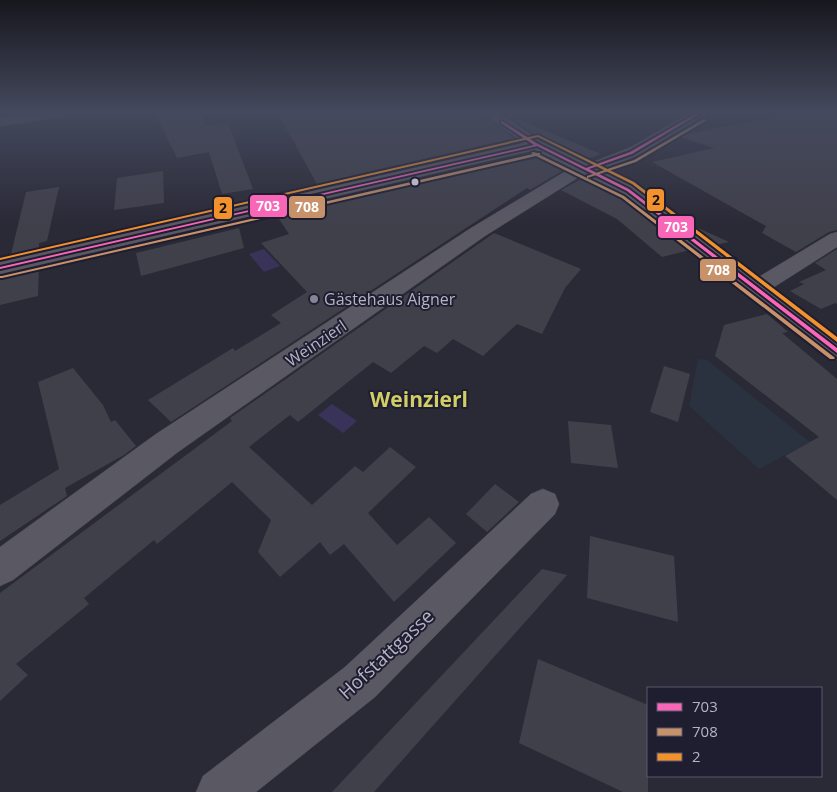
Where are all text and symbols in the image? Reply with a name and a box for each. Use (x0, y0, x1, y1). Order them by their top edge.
unlabelled marker (410, 177, 420, 187)
line badge: 2 (646, 188, 665, 212)
text: 2 (652, 190, 660, 209)
line badge: 703 (249, 194, 288, 218)
line badge: 708 (288, 195, 326, 219)
line badge: 2 (213, 196, 233, 220)
text: 703 (256, 196, 280, 215)
text: 708 (295, 197, 319, 216)
text: 2 (219, 198, 227, 217)
line badge: 703 (657, 215, 695, 239)
text: 703 (664, 217, 688, 236)
line badge: 708 (699, 258, 737, 282)
text: 708 (706, 260, 730, 279)
place label: Gästehaus Aigner (324, 288, 456, 310)
marker: Gästehaus Aigner (308, 293, 320, 305)
street label: Weinzierl (281, 315, 351, 371)
district label: Weinzierl (370, 385, 468, 413)
street label: Hofstattgasse (333, 603, 439, 705)
legend (647, 687, 822, 777)
text: 703 (692, 696, 718, 716)
text: 708 (692, 721, 718, 741)
text: 2 (692, 746, 701, 766)

